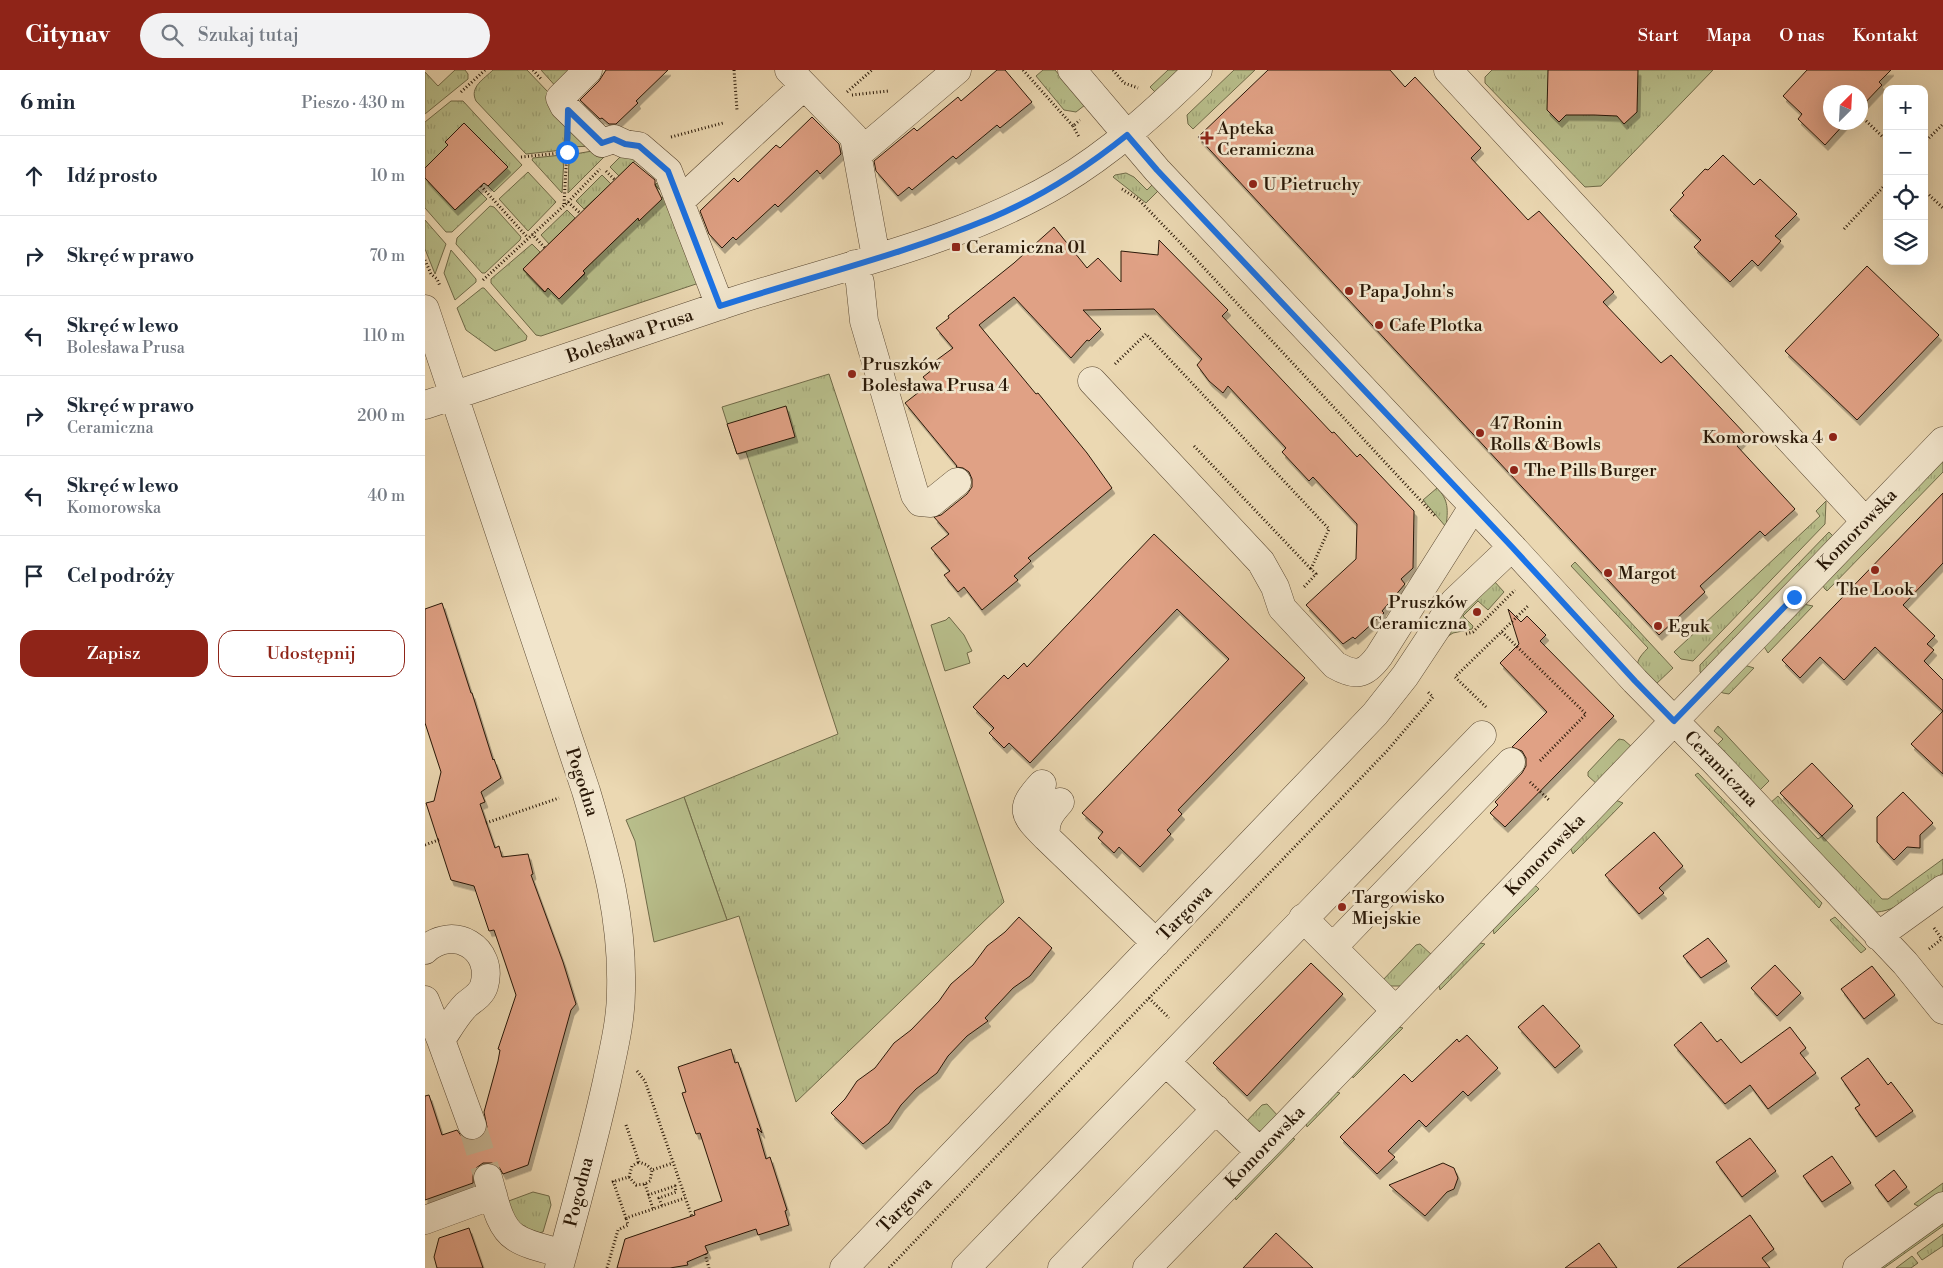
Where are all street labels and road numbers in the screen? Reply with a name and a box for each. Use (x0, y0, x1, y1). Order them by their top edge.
street label: Bolesława Prusa (563, 303, 697, 369)
street label: Komorowska (1812, 483, 1903, 576)
street label: Ceramiczna (1679, 726, 1764, 813)
street label: Pogodna (560, 745, 604, 820)
street label: Komorowska (1500, 808, 1591, 901)
street label: Targowa (1153, 880, 1218, 946)
street label: Komorowska (1220, 1100, 1311, 1193)
street label: Pogodna (559, 1154, 599, 1229)
street label: Targowa (873, 1172, 938, 1238)

